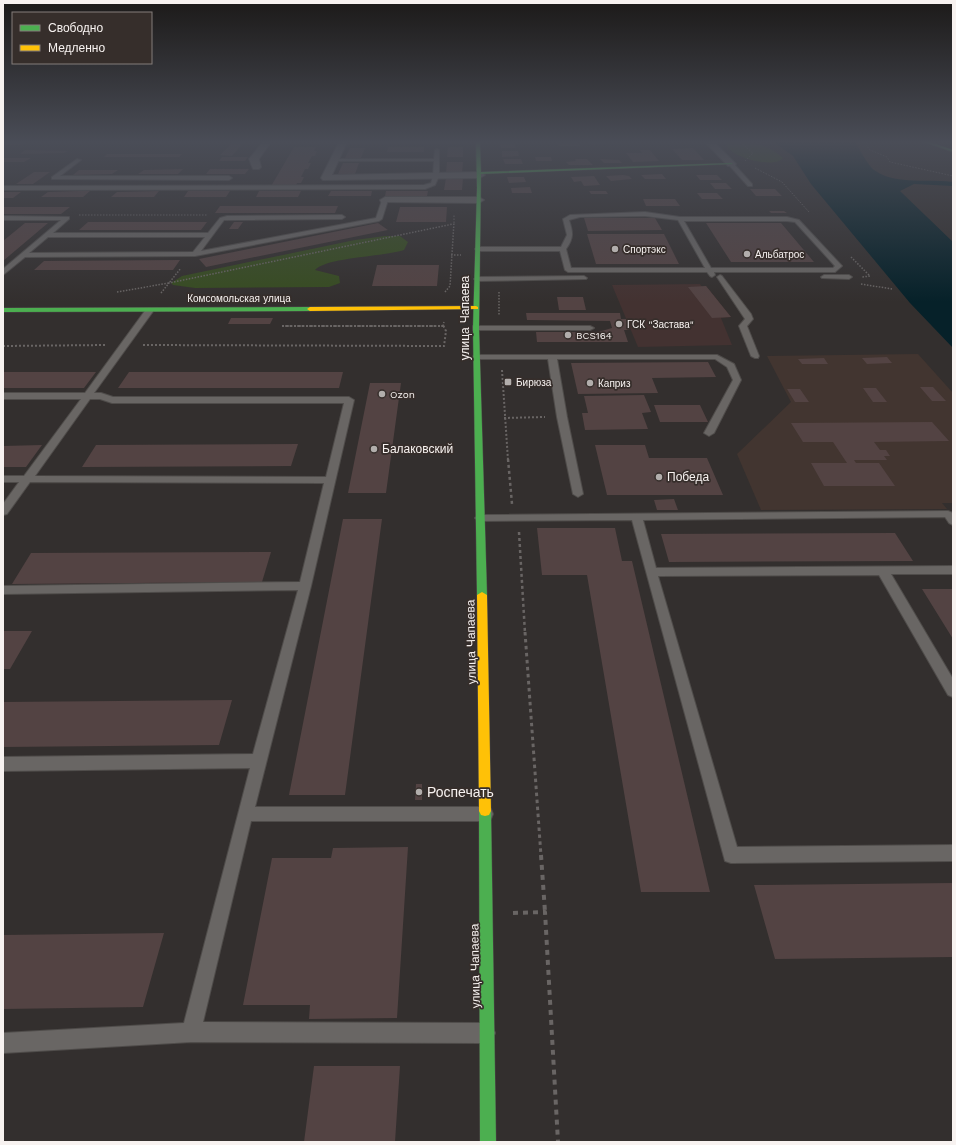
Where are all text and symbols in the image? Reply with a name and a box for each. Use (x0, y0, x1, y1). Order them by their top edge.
legend (12, 12, 152, 64)
text: Свободно (48, 21, 103, 35)
text: Медленно (48, 41, 105, 55)
marker: Спортэкс (610, 244, 620, 254)
place label: Спортэкс (623, 244, 666, 255)
marker: Альбатрос (742, 249, 752, 259)
place label: Альбатрос (755, 249, 804, 260)
street label: улица Чапаева (458, 275, 472, 360)
street label: Комсомольская улица (187, 293, 291, 304)
marker: ГСК "Застава" (614, 319, 624, 329)
place label: ГСК "Застава" (627, 319, 694, 330)
marker: BCS164 (563, 330, 573, 340)
place label: BCS164 (576, 330, 612, 341)
marker: Бирюза (503, 377, 513, 387)
place label: Бирюза (516, 377, 552, 388)
marker: Каприз (585, 378, 595, 388)
place label: Каприз (598, 378, 631, 389)
marker: Ozon (377, 389, 387, 399)
place label: Ozon (390, 389, 415, 400)
place label: Балаковский (382, 442, 453, 456)
marker: Балаковский (369, 444, 379, 454)
place label: Победа (667, 470, 709, 484)
marker: Победа (654, 472, 664, 482)
street label: улица Чапаева (463, 599, 479, 684)
place label: Роспечать (427, 784, 494, 800)
marker: Роспечать (414, 787, 424, 797)
street label: улица Чапаева (467, 923, 483, 1008)

